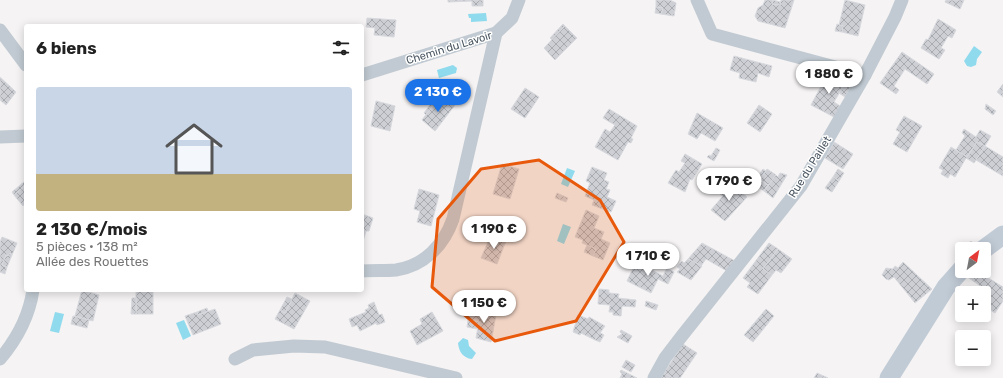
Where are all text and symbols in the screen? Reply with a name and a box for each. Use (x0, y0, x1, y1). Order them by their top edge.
street label: Chemin du Lavoir (405, 29, 494, 67)
icon: filters (330, 37, 352, 59)
text: 6 biens (36, 38, 97, 58)
pin: 1 880 € (792, 61, 866, 95)
text: 1 880 € (805, 66, 853, 81)
pin: 2 130 € (401, 79, 475, 113)
text: 2 130 € (414, 84, 462, 99)
icon: home (158, 113, 230, 185)
street label: Rue du Paillet (786, 133, 834, 200)
pin: 1 790 € (692, 168, 766, 202)
text: 1 790 € (706, 173, 752, 188)
pin: 1 190 € (457, 216, 531, 250)
text: 2 130 €/mois (36, 219, 147, 239)
text: 1 190 € (471, 221, 517, 236)
text: 5 pièces · 138 m² (36, 239, 138, 254)
north arrow (955, 242, 991, 278)
map controls (955, 242, 991, 366)
pin: 1 710 € (611, 243, 685, 277)
text: 1 710 € (626, 248, 670, 263)
text: Allée des Rouettes (36, 254, 149, 269)
button: + (955, 286, 991, 322)
pin: 1 150 € (447, 290, 521, 324)
text: 1 150 € (461, 295, 507, 310)
button: − (955, 330, 991, 366)

